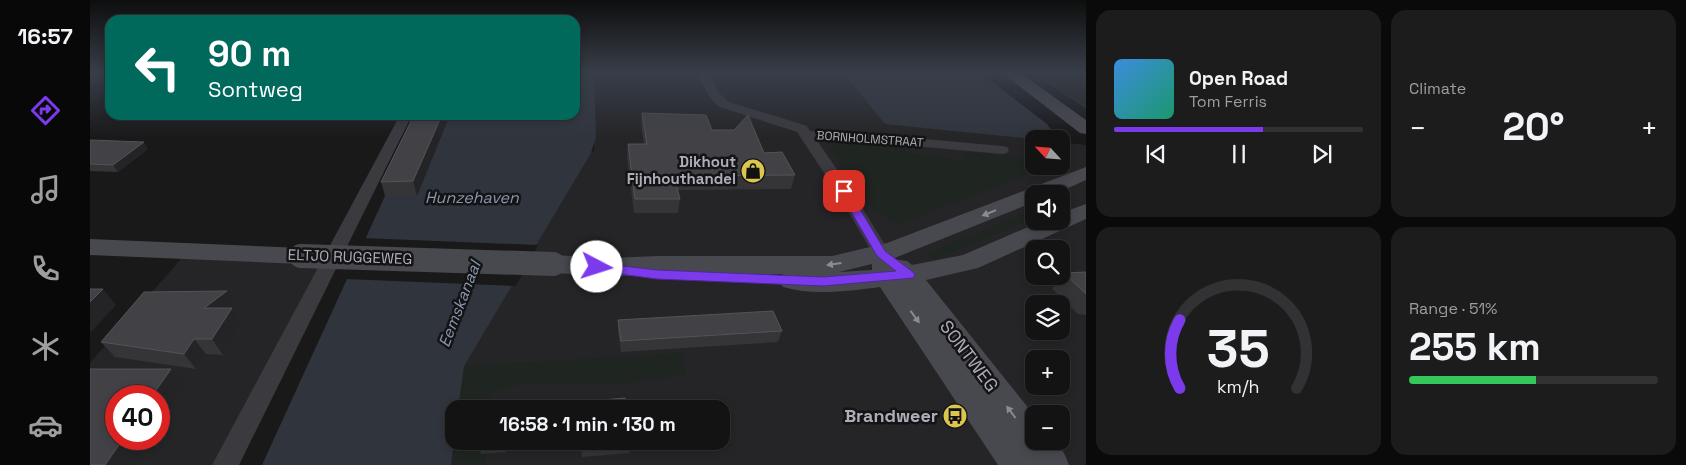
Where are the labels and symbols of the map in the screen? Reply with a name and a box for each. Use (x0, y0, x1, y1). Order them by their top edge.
street label: BORNHOLMSTRAAT (816, 127, 924, 151)
north arrow (1025, 130, 1070, 175)
place label: Dikhout Fijnhouthandel (627, 152, 736, 188)
shop icon: Dikhout Fijnhouthandel (740, 158, 766, 184)
pin (823, 170, 865, 212)
water label: Hunzehaven (425, 187, 520, 208)
one-way arrow (981, 209, 996, 217)
position arrow (570, 240, 622, 292)
street label: ELTJO RUGGEWEG (287, 245, 413, 268)
water label: Eemskanaal (433, 256, 486, 350)
one-way arrow (825, 260, 841, 268)
one-way arrow (909, 311, 919, 324)
street label: SONTWEG (935, 315, 1004, 396)
speed limit sign: 40 (105, 385, 170, 450)
bus stop icon: Brandweer (942, 403, 968, 429)
place label: Brandweer (844, 404, 938, 427)
one-way arrow (1006, 405, 1016, 419)

